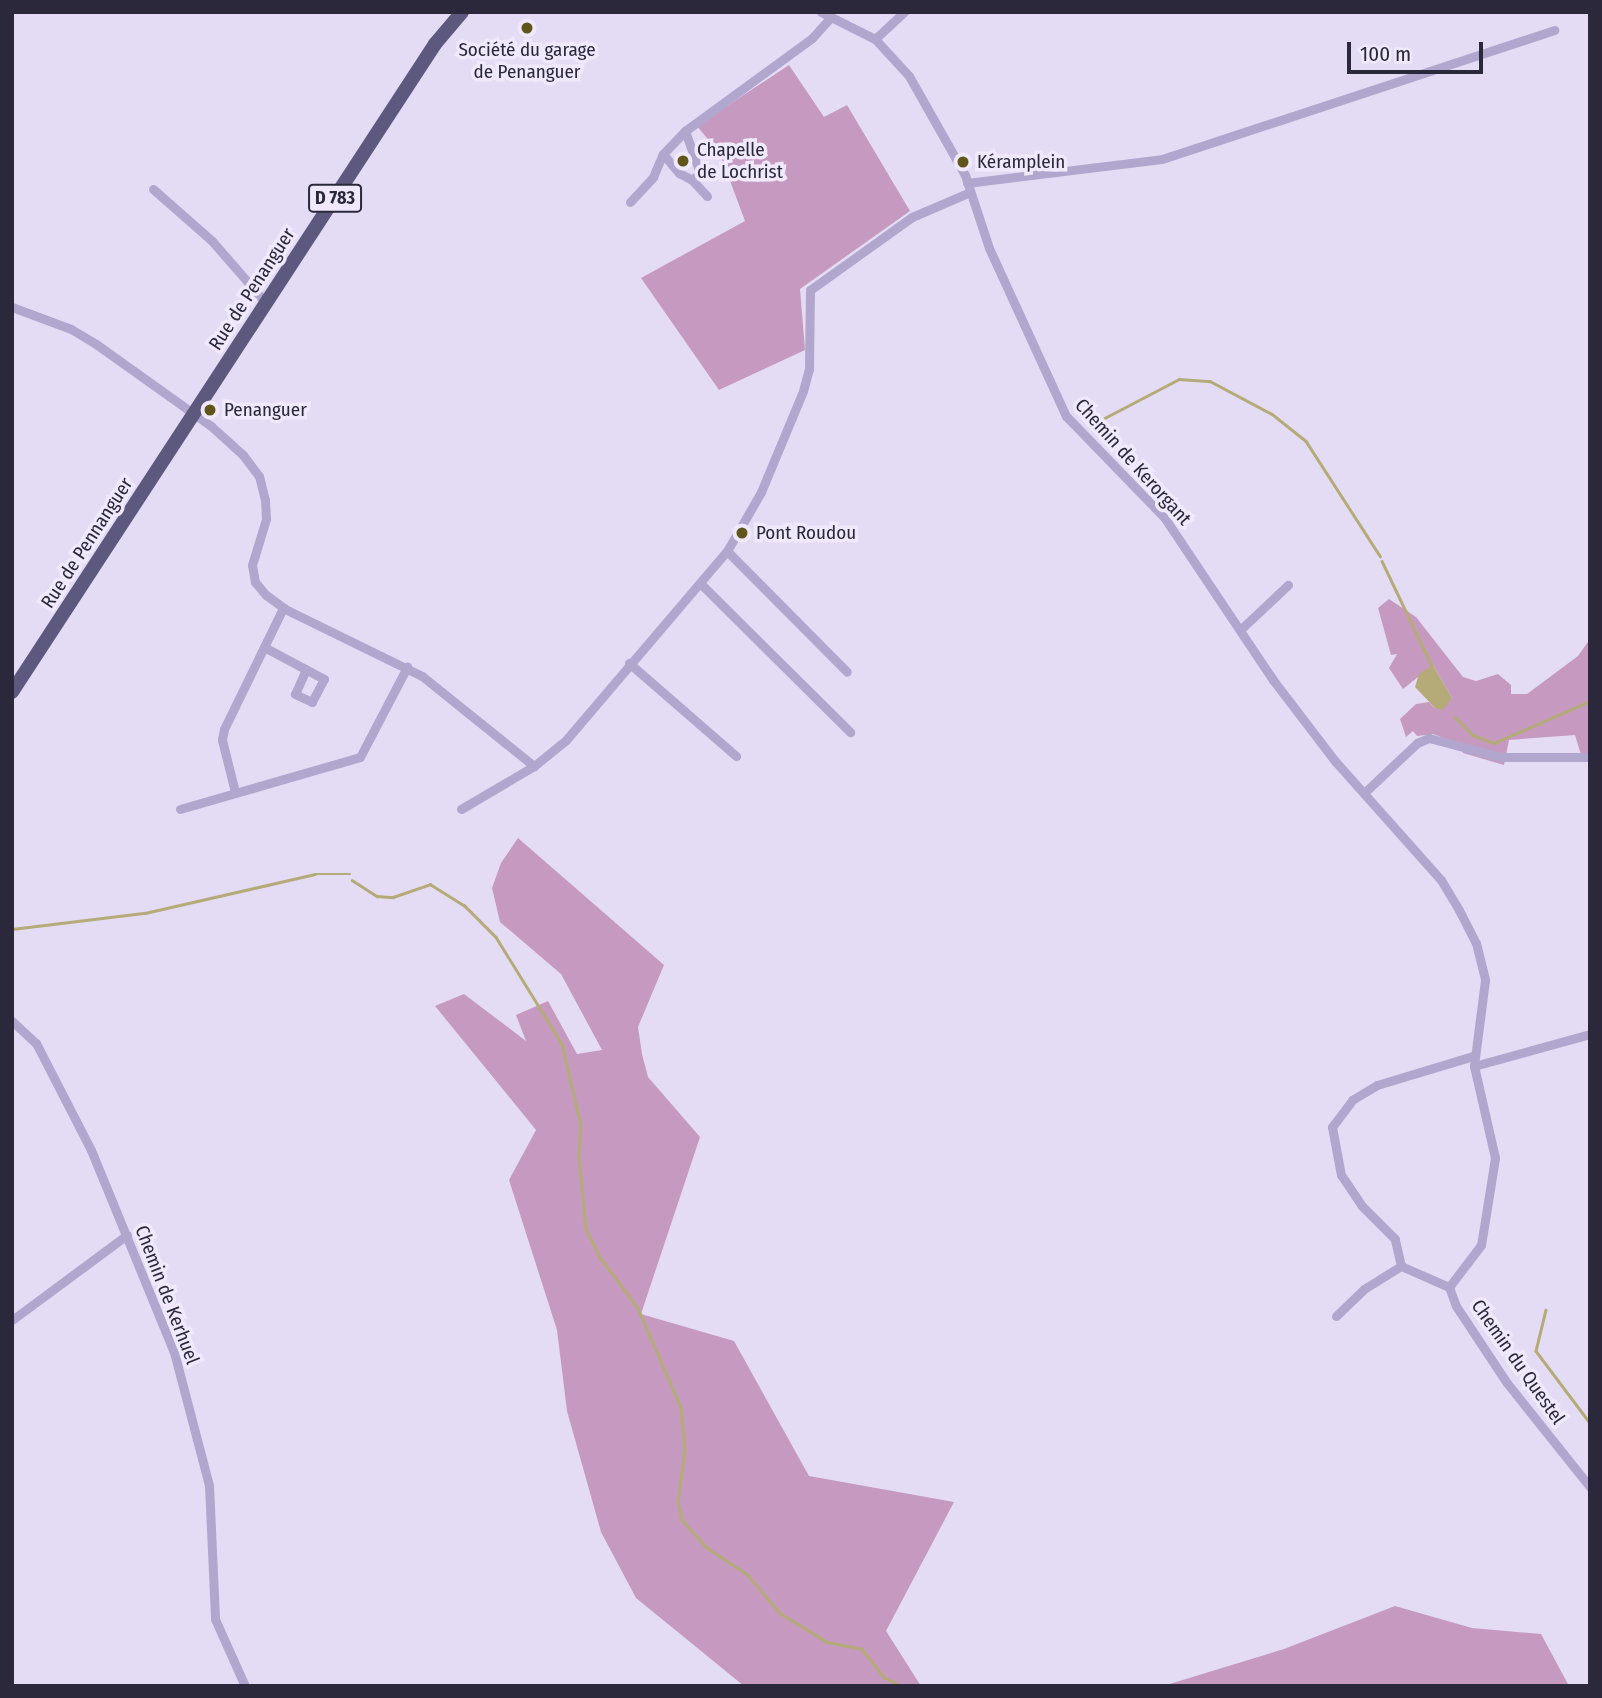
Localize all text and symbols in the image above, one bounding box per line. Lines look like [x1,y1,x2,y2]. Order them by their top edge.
marker: Société du garage de Penanguer [519,20,535,36]
scale bar [1350,28,1486,72]
place label: Société du garage de Penanguer [458,39,596,83]
text: 100 m [1360,41,1411,67]
place label: Chapelle de Lochrist [697,139,783,183]
place label: Kéramplein [977,151,1065,173]
marker: Chapelle de Lochrist [675,153,691,169]
marker: Kéramplein [955,154,971,170]
road number: D 783 [307,183,363,212]
street label: Rue de Penanguer [204,224,300,354]
street label: Chemin de Kerorgant [1070,394,1196,530]
place label: Penanguer [224,399,307,421]
marker: Penanguer [202,402,218,418]
street label: Rue de Pennanguer [36,473,138,613]
place label: Pont Roudou [756,522,856,544]
marker: Pont Roudou [734,525,750,541]
street label: Chemin de Kerhuel [130,1222,204,1368]
street label: Chemin du Questel [1466,1295,1570,1429]

